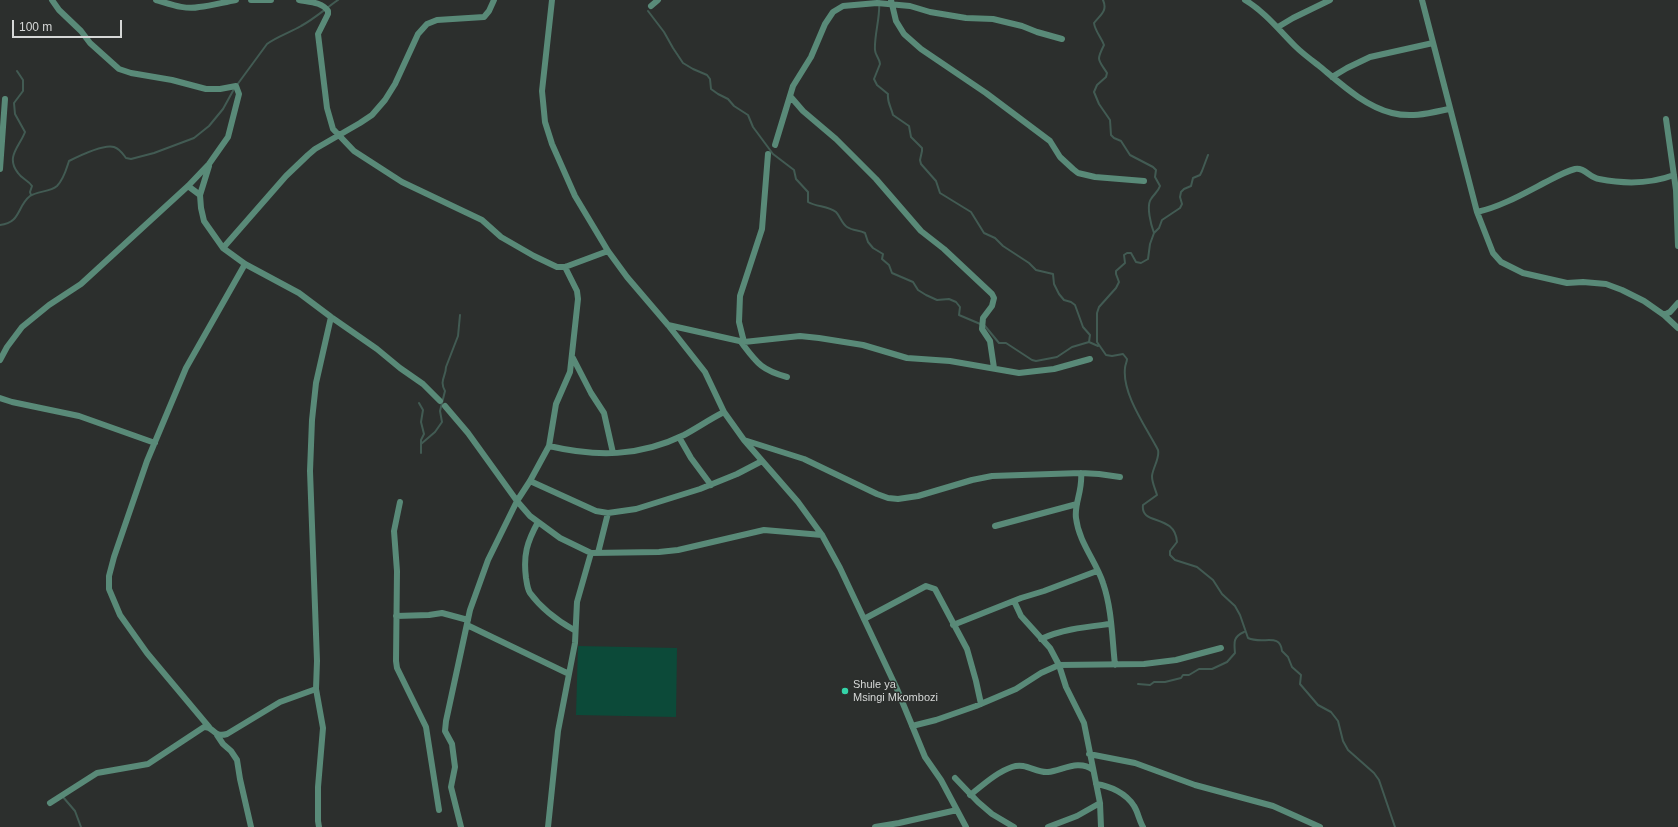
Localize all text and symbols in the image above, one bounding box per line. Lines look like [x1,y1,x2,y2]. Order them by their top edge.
scale bar [14,12,124,38]
text: 100 m [19,20,52,34]
place label: Shule ya Msingi Mkombozi [853,678,938,704]
marker: Shule ya Msingi Mkombozi [840,686,850,696]

